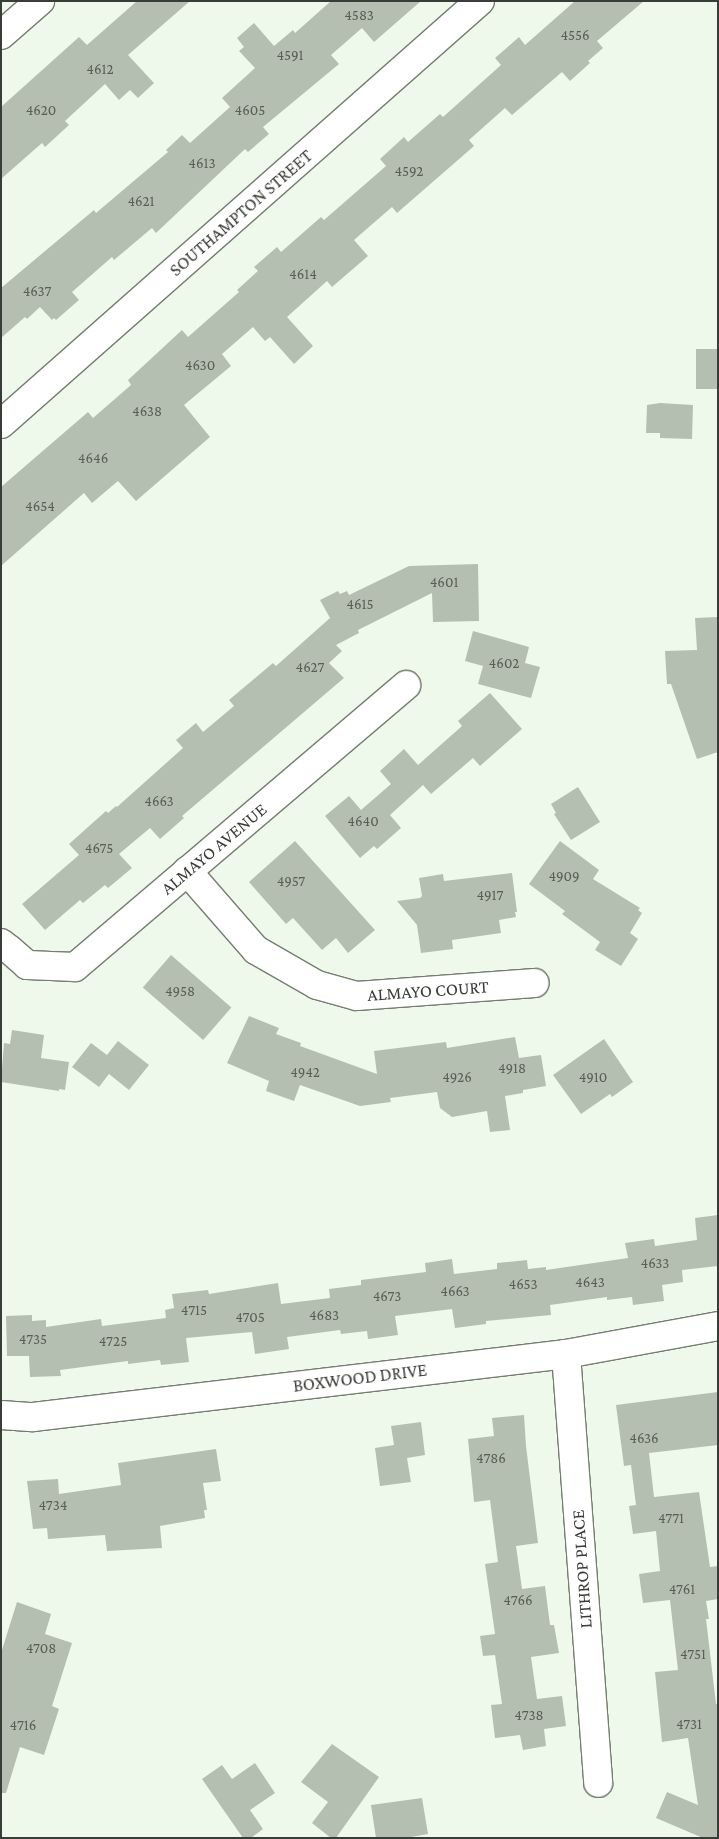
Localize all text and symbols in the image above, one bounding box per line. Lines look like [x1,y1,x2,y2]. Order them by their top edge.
house number: 4583 [344,7,374,25]
house number: 4556 [560,27,590,45]
house number: 4591 [276,47,304,65]
house number: 4612 [86,61,114,79]
house number: 4620 [26,102,56,120]
house number: 4605 [235,102,265,120]
street label: SOUTHAMPTON STREET [165,145,317,281]
house number: 4613 [188,155,216,173]
house number: 4592 [395,163,423,181]
house number: 4621 [127,193,155,211]
house number: 4614 [289,266,317,284]
house number: 4637 [23,283,51,301]
house number: 4630 [185,357,215,375]
house number: 4638 [132,403,162,421]
house number: 4646 [78,450,108,468]
house number: 4654 [25,498,55,516]
house number: 4601 [430,574,458,592]
house number: 4615 [346,596,374,614]
house number: 4602 [489,655,519,673]
house number: 4627 [296,659,324,677]
house number: 4663 [144,793,174,811]
street label: ALMAYO AVENUE [157,799,271,899]
house number: 4640 [347,813,379,831]
house number: 4675 [85,840,113,858]
house number: 4909 [548,868,580,886]
house number: 4957 [277,873,305,891]
house number: 4917 [476,887,504,905]
street label: ALMAYO COURT [367,976,489,1006]
house number: 4958 [165,983,195,1001]
house number: 4918 [498,1060,526,1078]
house number: 4942 [290,1064,320,1082]
house number: 4926 [442,1069,472,1087]
house number: 4910 [579,1069,607,1087]
house number: 4633 [641,1255,669,1273]
house number: 4643 [575,1274,605,1292]
house number: 4653 [508,1276,538,1294]
house number: 4663 [440,1283,470,1301]
house number: 4673 [373,1288,401,1306]
house number: 4715 [181,1302,207,1320]
house number: 4683 [309,1307,339,1325]
house number: 4705 [235,1309,265,1327]
house number: 4735 [19,1331,47,1349]
house number: 4725 [99,1333,127,1351]
street label: BOXWOOD DRIVE [292,1359,428,1397]
house number: 4636 [629,1430,659,1448]
house number: 4786 [476,1450,506,1468]
house number: 4734 [39,1497,67,1515]
street label: LITHROP PLACE [567,1509,597,1629]
house number: 4771 [658,1510,684,1528]
house number: 4761 [669,1581,695,1599]
house number: 4766 [503,1592,533,1610]
house number: 4708 [26,1640,56,1658]
house number: 4751 [680,1646,706,1664]
house number: 4738 [514,1707,544,1725]
house number: 4731 [676,1716,702,1734]
house number: 4716 [10,1717,36,1735]

